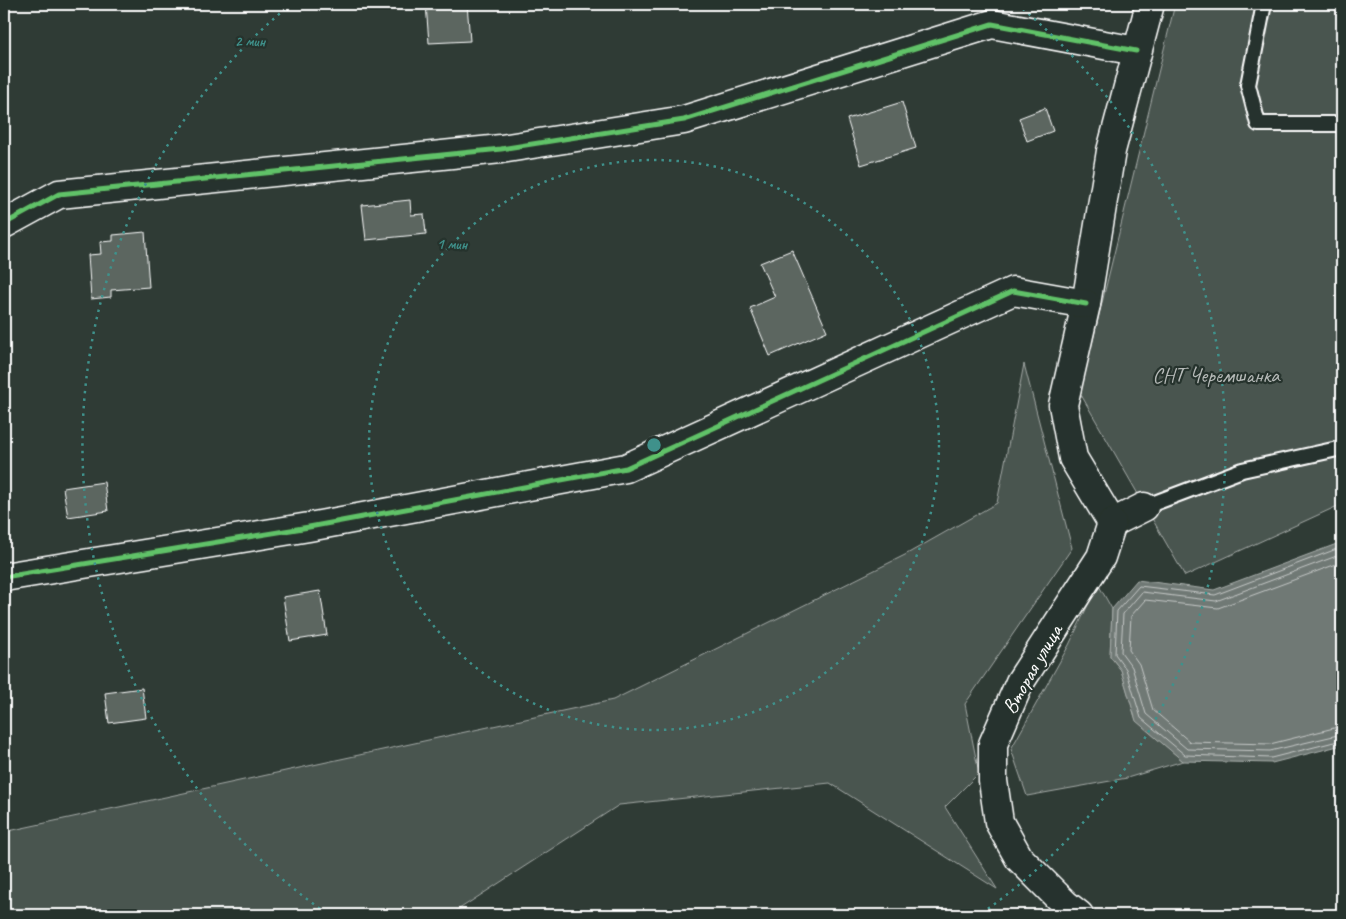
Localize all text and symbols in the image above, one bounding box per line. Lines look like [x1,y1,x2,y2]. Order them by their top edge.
text: 2 мин [235,32,267,51]
text: 1 мин [437,235,469,254]
park label: СНТ Черемшанка [1152,362,1281,388]
centre of rings [645,436,663,454]
street label: Вторая улица [996,618,1069,718]

